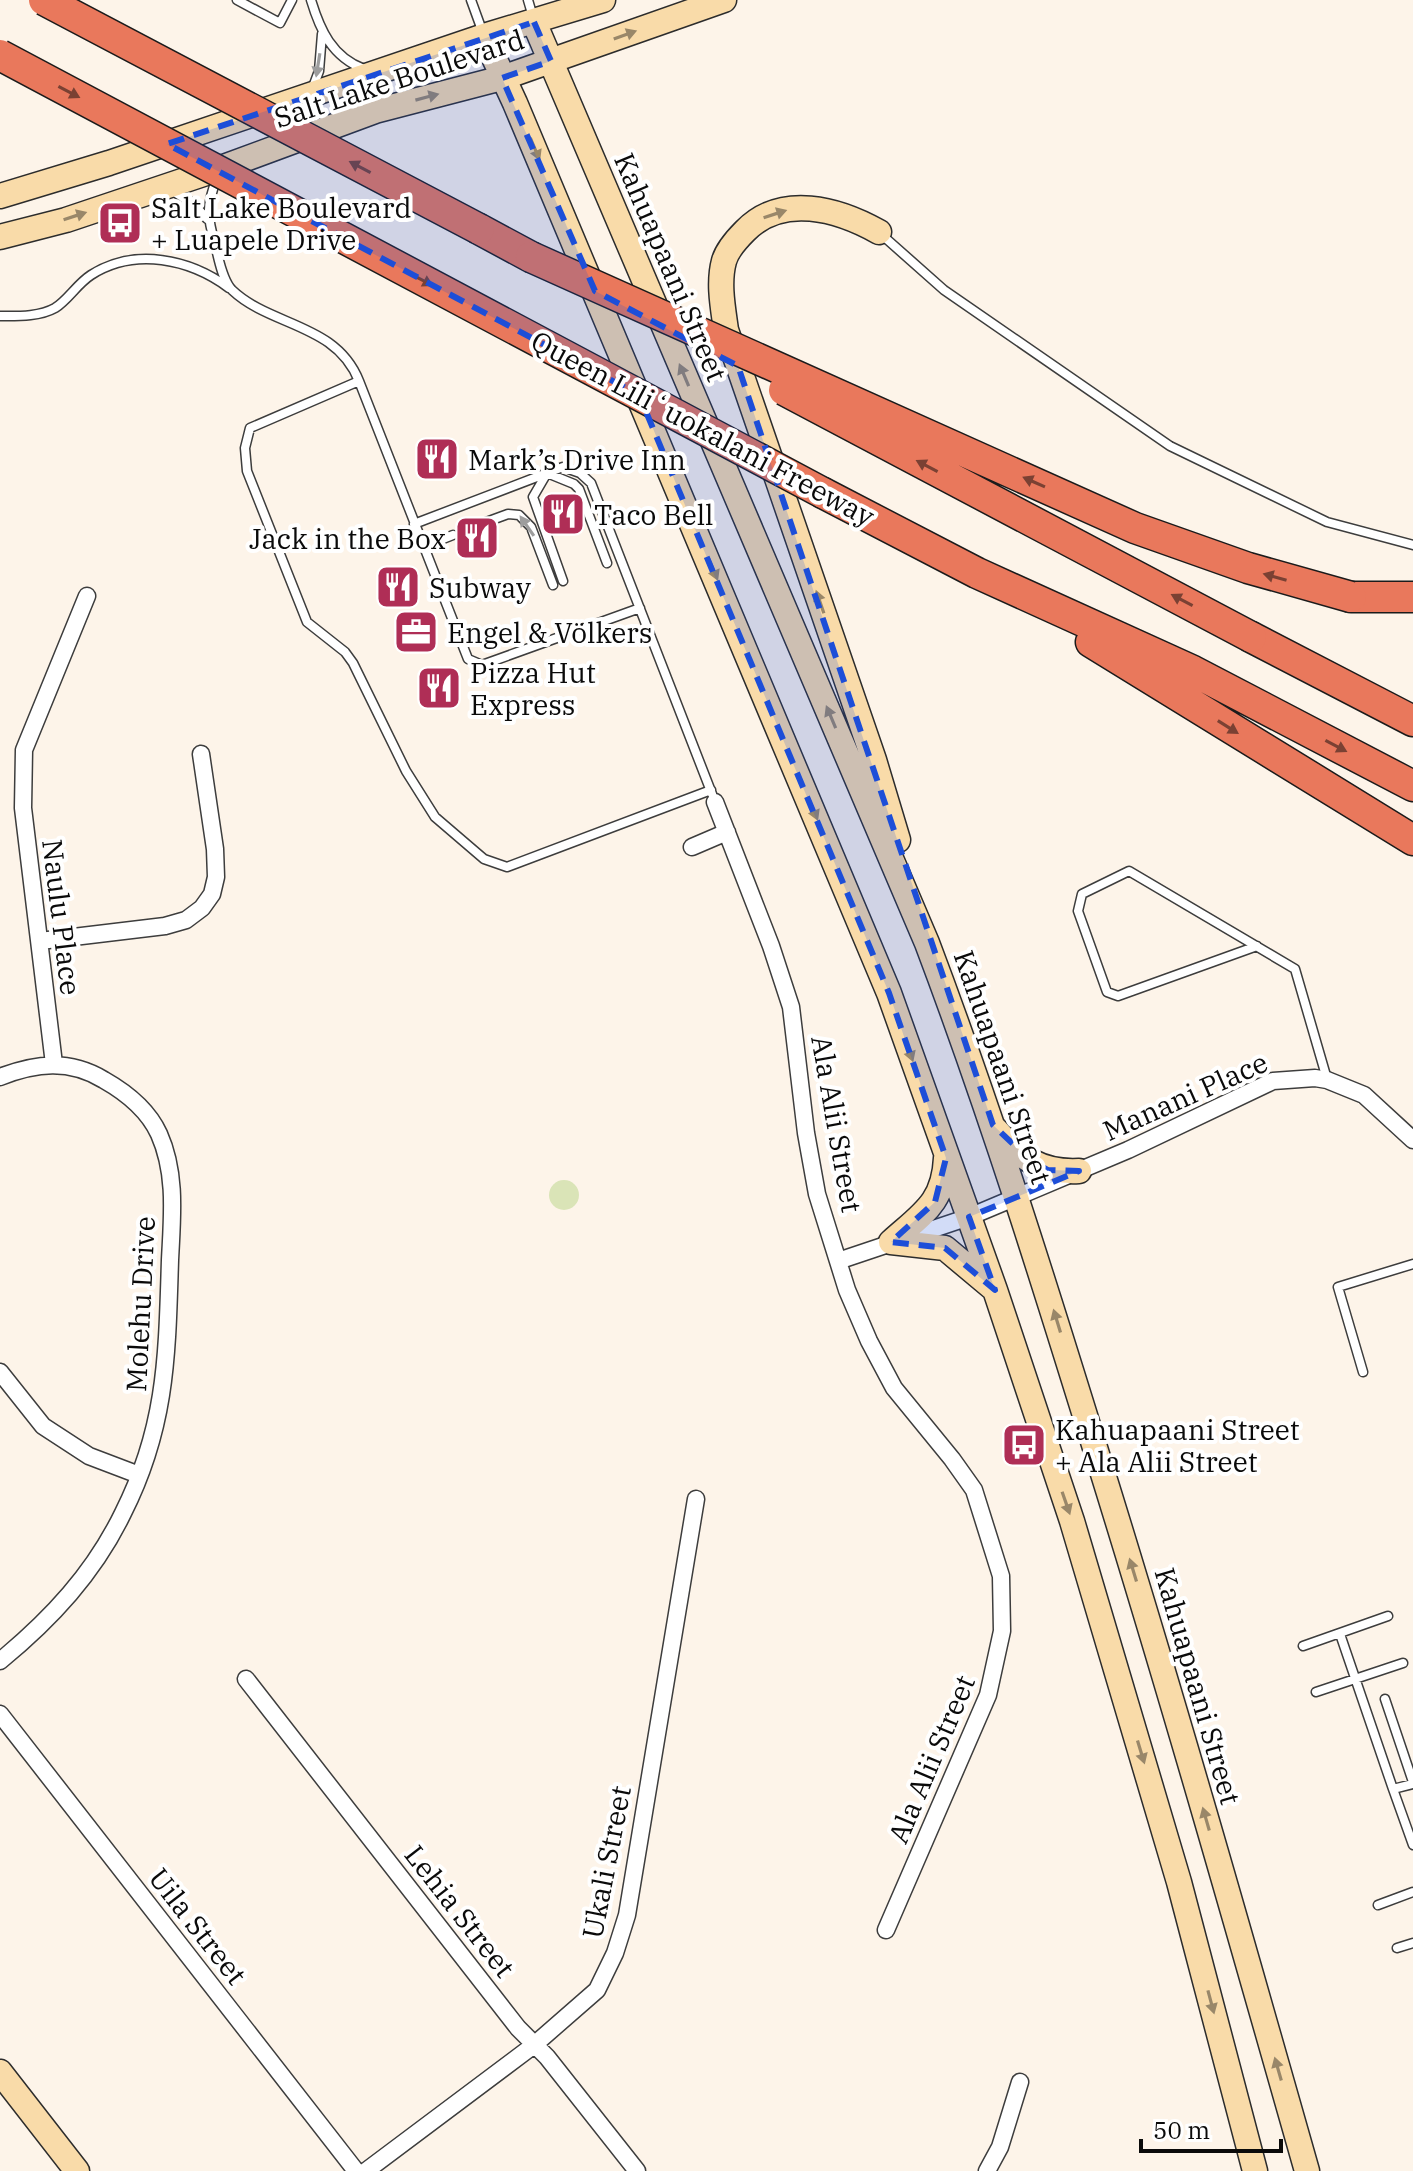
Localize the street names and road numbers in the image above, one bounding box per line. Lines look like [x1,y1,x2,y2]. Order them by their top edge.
street label: Salt Lake Boulevard [269,20,529,136]
street label: Kahuapaani Street [606,147,736,387]
street label: Queen Liliʻuokalani Freeway [525,322,881,534]
street label: Naulu Place [34,837,90,997]
street label: Kahuapaani Street [946,945,1060,1189]
street label: Ala Alii Street [803,1033,871,1216]
street label: Manani Place [1097,1043,1273,1149]
street label: Molehu Drive [117,1215,163,1393]
street label: Kahuapaani Street [1147,1563,1250,1809]
street label: Ala Alii Street [879,1669,983,1849]
street label: Ukali Street [573,1782,639,1941]
street label: Lehia Street [397,1837,523,1985]
street label: Uila Street [141,1860,255,1992]

